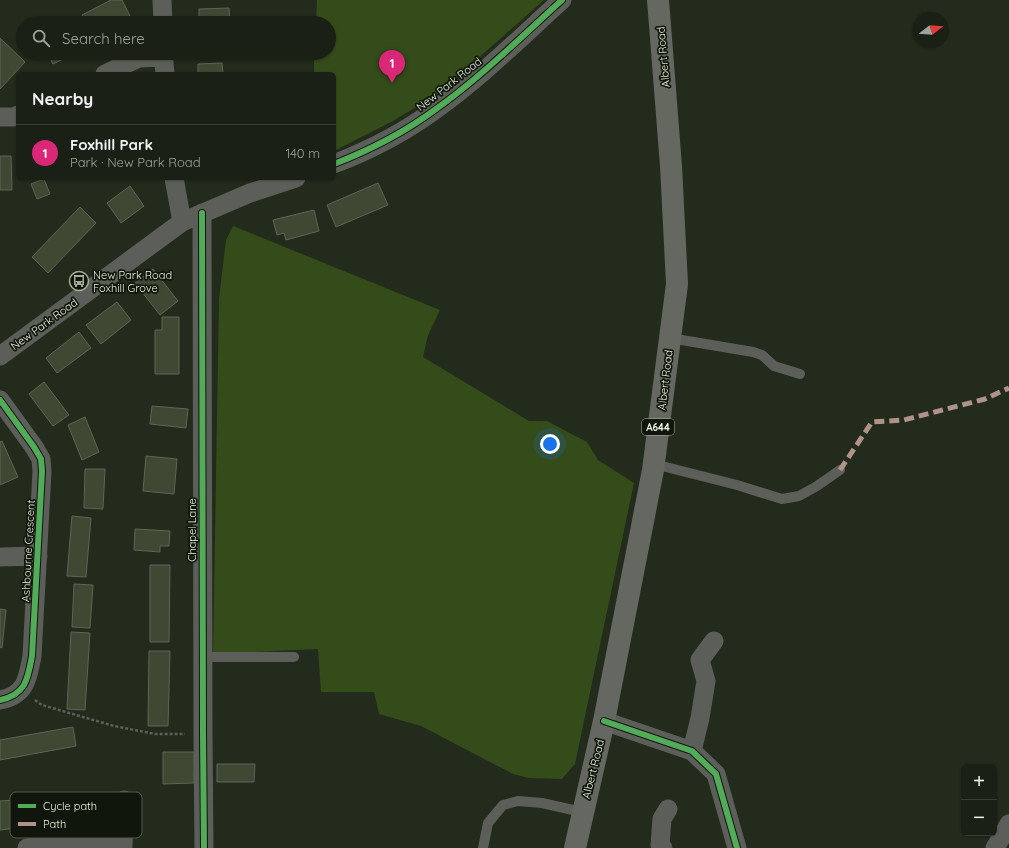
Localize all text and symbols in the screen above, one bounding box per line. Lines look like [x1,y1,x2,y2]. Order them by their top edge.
north arrow [913,12,949,48]
search box [16,16,336,60]
street label: Albert Road [653,26,673,88]
icon: search [30,27,52,49]
text: Search here [62,29,145,48]
pin: 1 [379,50,405,83]
street label: New Park Road [414,54,484,114]
text: Nearby [32,88,93,109]
text: Foxhill Park [70,135,153,154]
text: 1 [42,145,48,161]
text: 140 m [285,145,320,161]
text: Park · New Park Road [70,154,201,170]
place label: New Park Road Foxhill Grove [93,268,172,295]
bus stop icon: New Park Road Foxhill Grove [68,270,90,292]
street label: New Park Road [8,295,80,353]
street label: Albert Road [654,349,676,411]
road number: A644 [642,419,674,435]
your location [540,434,560,454]
street label: Chapel Lane [185,498,199,562]
street label: Ashbourne Crescent [18,499,38,603]
street label: Albert Road [579,738,607,800]
map controls [961,764,997,836]
button: + [961,764,997,800]
legend [10,792,142,838]
text: Cycle path [43,799,97,813]
button: − [961,800,997,836]
text: Path [43,817,66,831]

